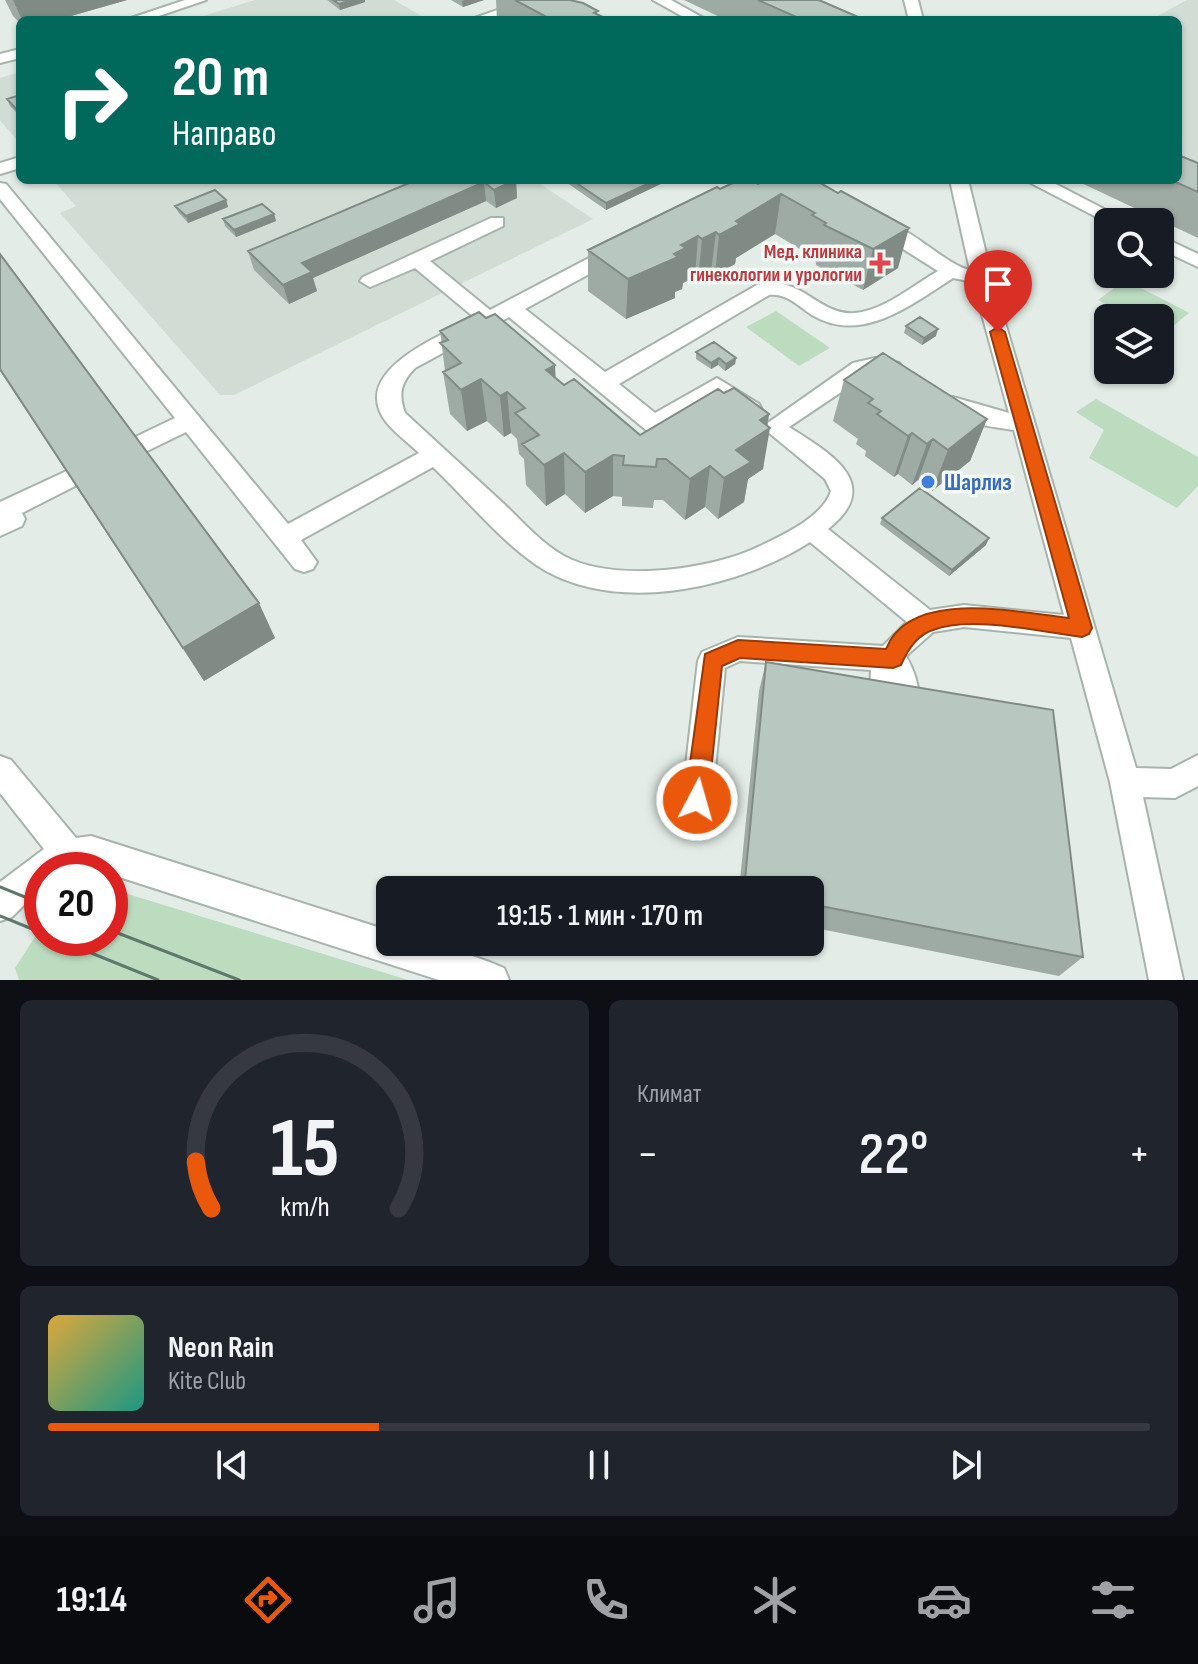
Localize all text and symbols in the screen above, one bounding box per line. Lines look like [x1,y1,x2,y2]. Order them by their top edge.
text: 20 m [172,45,269,112]
icon: right [40,48,144,152]
text: Направо [172,113,276,156]
map controls [1094,208,1174,384]
button: search [1094,208,1174,288]
place label: Мед. клиника гинекологии и урологии [690,240,862,287]
pin [964,250,1032,332]
marker: Мед. клиника гинекологии и урологии [869,252,891,274]
icon: arrive [976,262,1020,306]
button: layers [1094,304,1174,384]
place label: Шарлиз [944,468,1012,497]
marker: Шарлиз [919,473,937,491]
position arrow [655,758,739,842]
speed limit sign: 20 [24,852,128,956]
text: 19:15 · 1 мин · 170 m [497,898,703,934]
text: Климат [637,1079,701,1110]
text: 15 [270,1100,339,1200]
text: 22° [859,1119,928,1191]
text: − [637,1128,659,1181]
text: + [1128,1128,1150,1181]
text: km/h [280,1190,329,1225]
text: Neon Rain [168,1330,274,1366]
text: Kite Club [168,1366,246,1397]
icon: previous [210,1443,254,1487]
icon: pause [577,1443,621,1487]
icon: next [944,1443,988,1487]
icon: directions [240,1572,296,1628]
icon: music [409,1572,465,1628]
icon: phone [578,1572,634,1628]
icon: climate [747,1572,803,1628]
icon: car [916,1572,972,1628]
icon: filters [1085,1572,1141,1628]
text: 19:14 [57,1579,127,1622]

